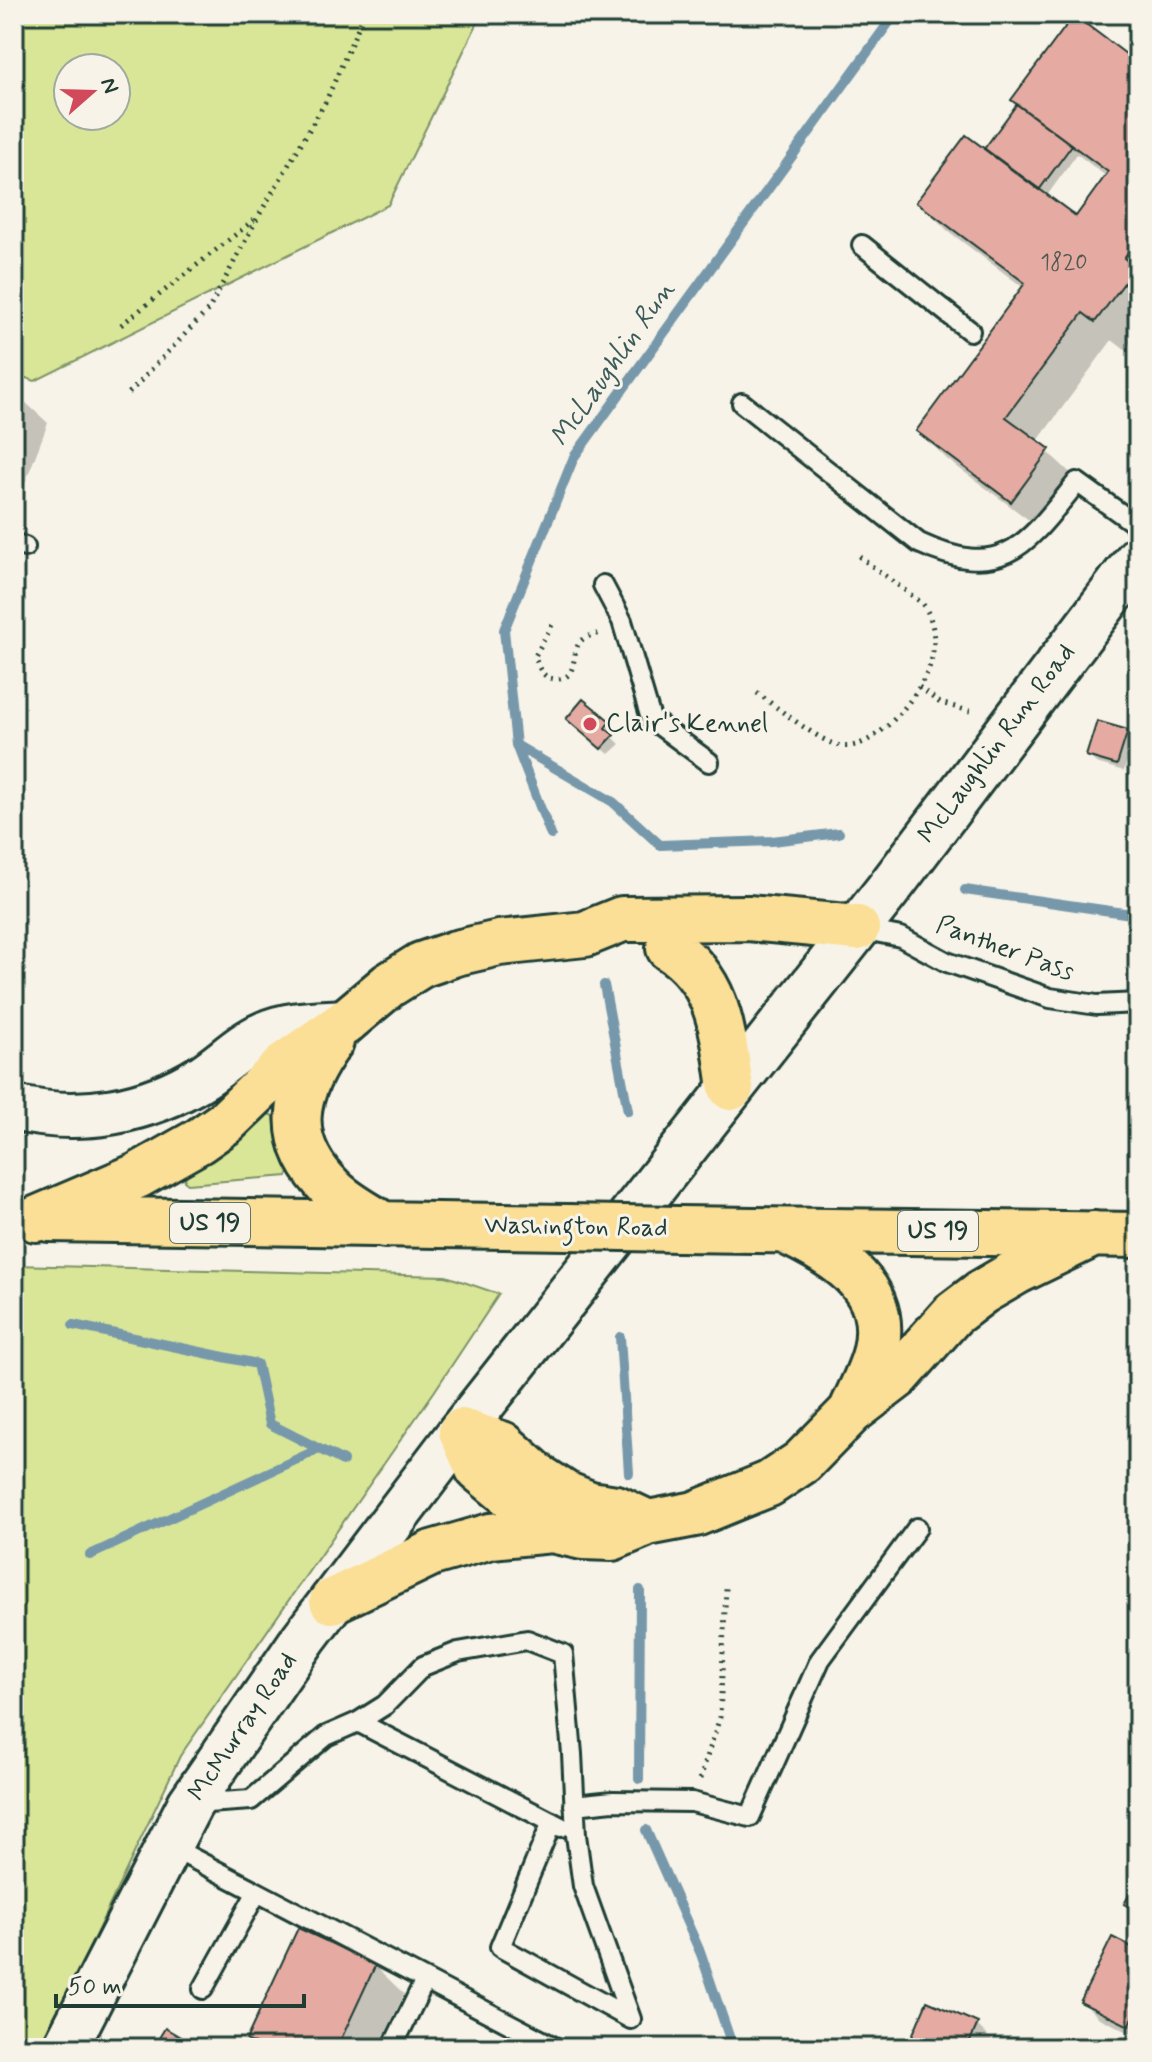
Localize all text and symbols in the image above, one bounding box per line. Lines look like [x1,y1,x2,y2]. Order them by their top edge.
north arrow [52,52,132,132]
text: N [93,74,125,98]
house number: 1820 [1040,249,1088,277]
water label: McLaughlin Run [542,274,684,454]
street label: McLaughlin Run Road [911,637,1083,851]
place label: Clair's Kennel [606,707,768,741]
marker: Clair's Kennel [581,715,599,733]
street label: Panther Pass [931,908,1079,990]
road number: US 19 [170,1203,250,1243]
street label: Washington Road [484,1208,668,1249]
road number: US 19 [898,1211,978,1251]
street label: McMurray Road [181,1646,305,1808]
scale bar [56,1958,304,2008]
text: 50 m [68,1972,122,2003]

